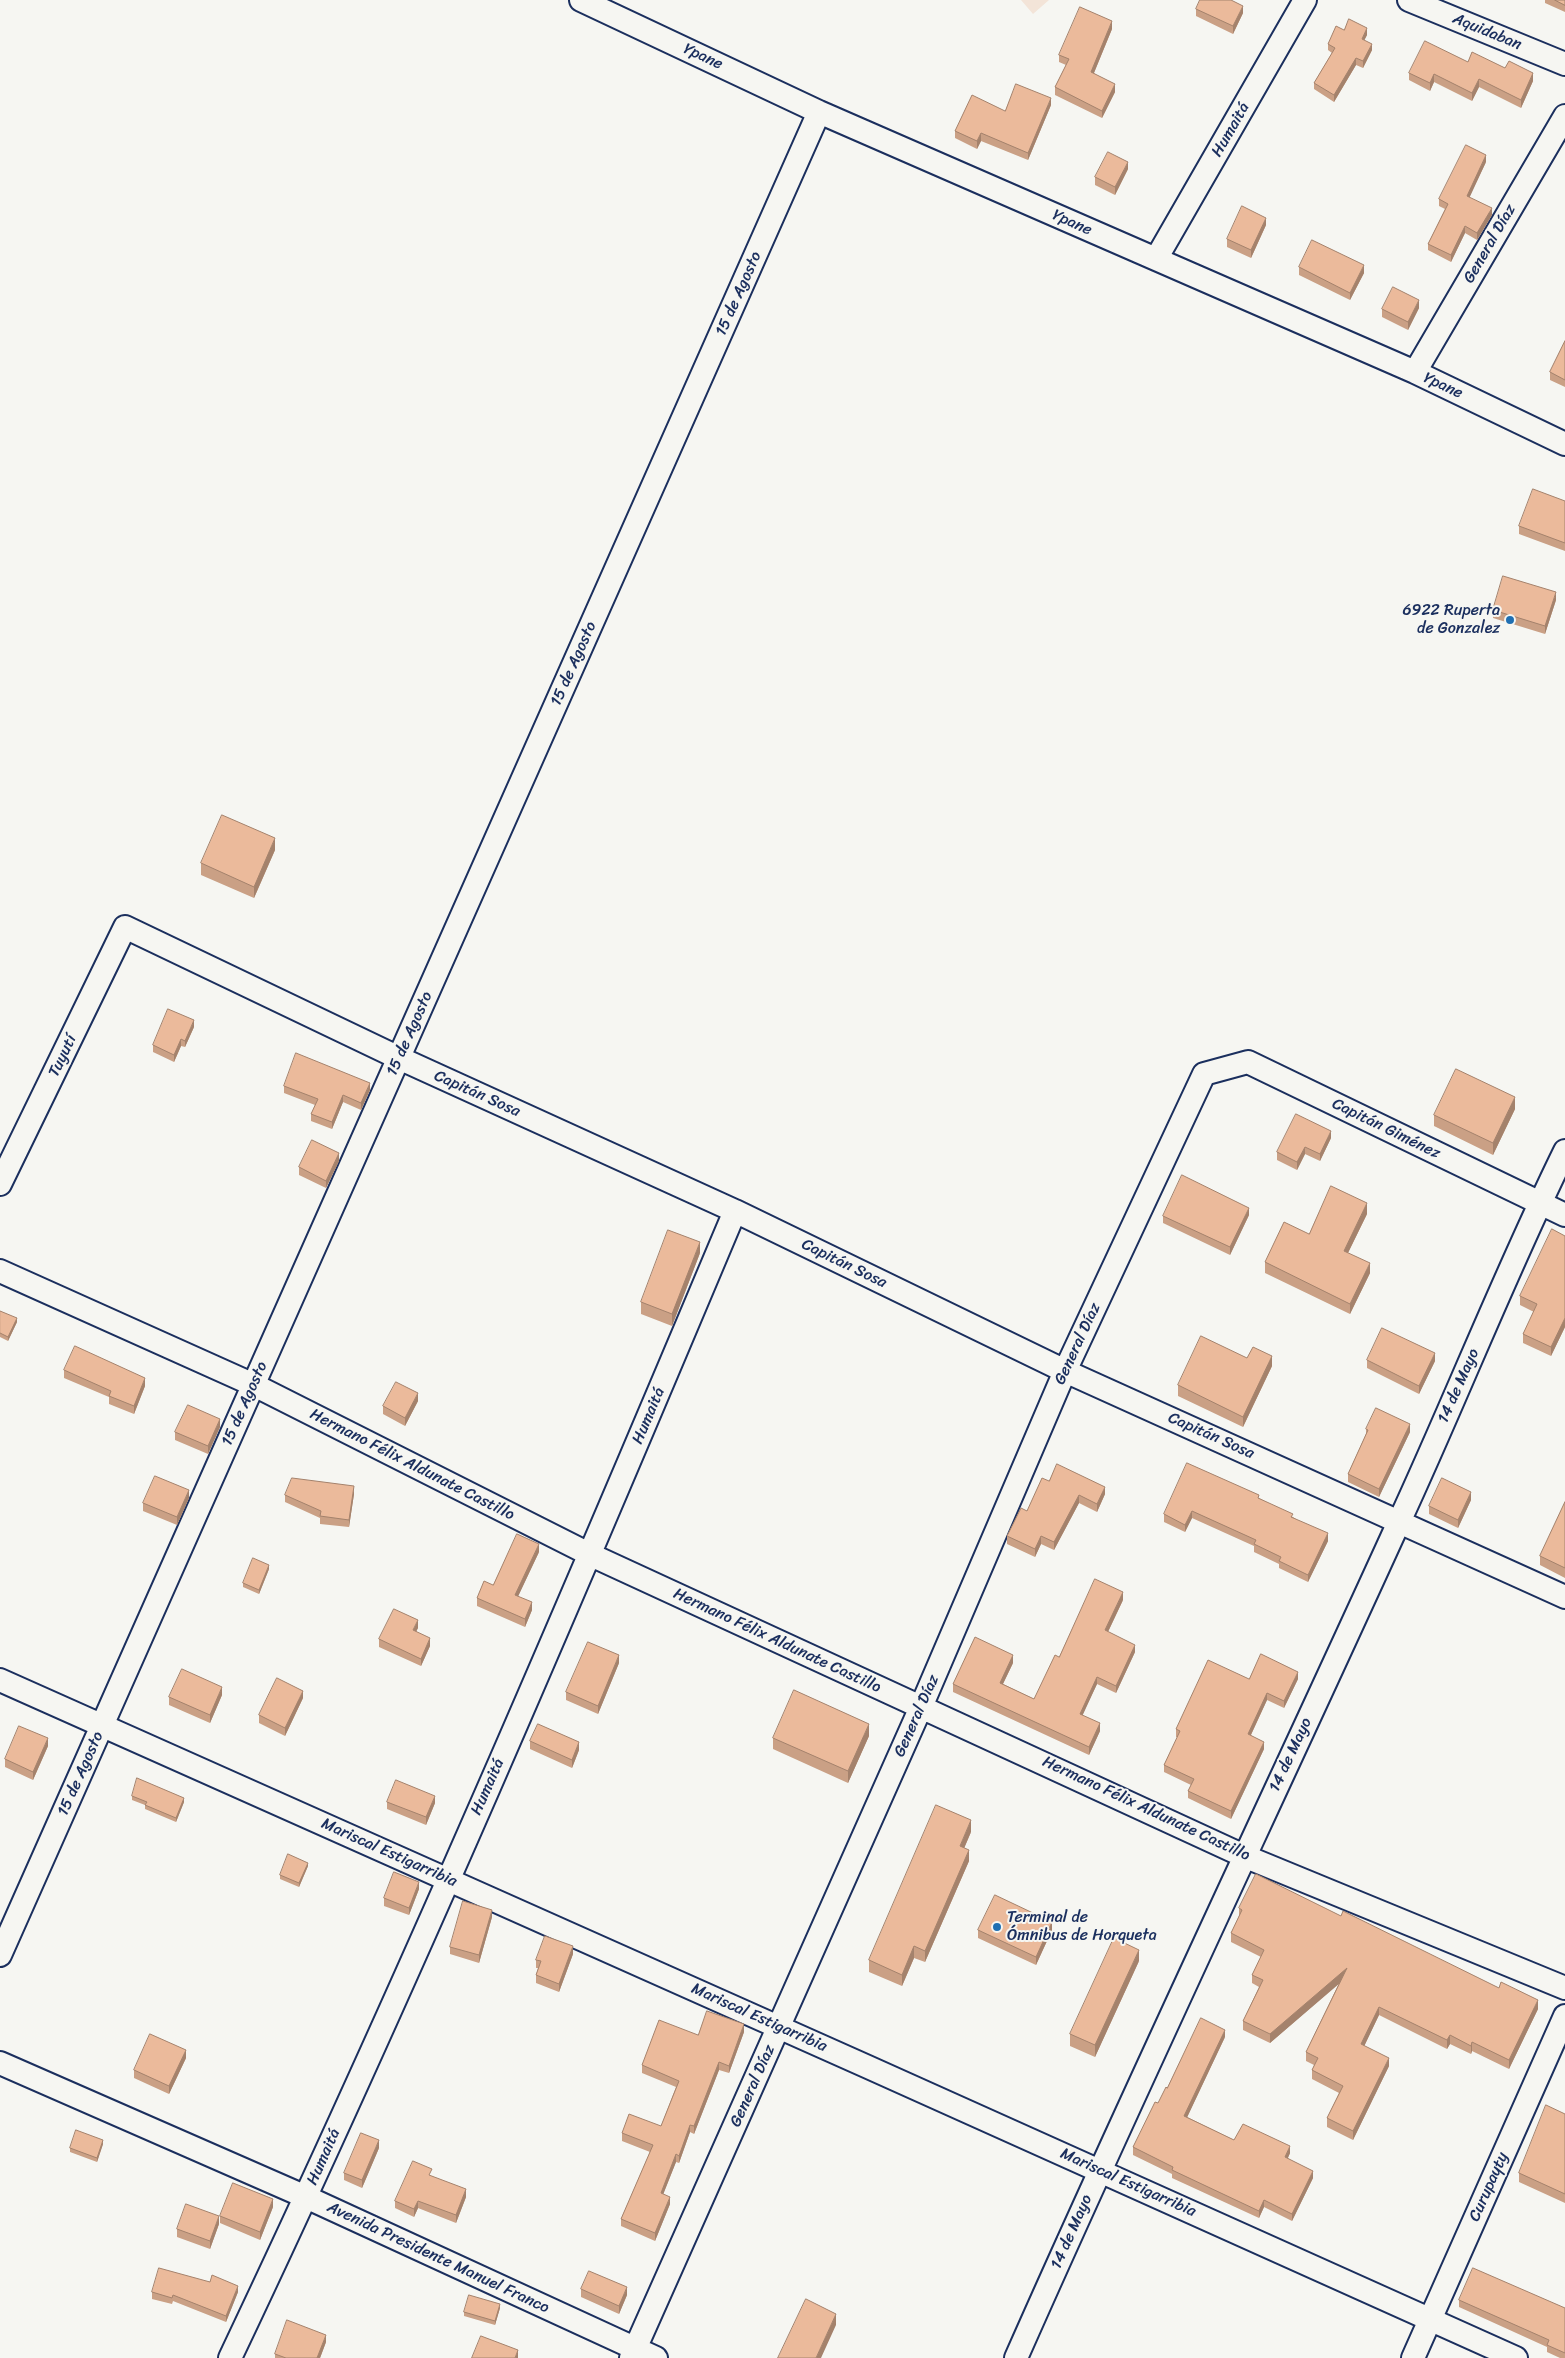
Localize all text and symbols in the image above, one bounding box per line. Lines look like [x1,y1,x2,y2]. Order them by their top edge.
street label: Aquidaban [1450,9,1524,55]
street label: Ypane [680,40,726,74]
street label: Humaitá [1208,99,1254,161]
street label: General Díaz [1460,201,1520,287]
street label: Ypane [1049,206,1095,240]
street label: 15 de Agosto [712,249,766,339]
street label: Ypane [1420,369,1466,403]
place label: 6922 Ruperta de Gonzalez [1402,601,1500,639]
marker: 6922 Ruperta de Gonzalez [1504,614,1516,626]
street label: 15 de Agosto [547,619,601,709]
street label: 15 de Agosto [383,989,437,1079]
street label: Tuyutí [45,1032,81,1080]
street label: Capitán Sosa [431,1066,523,1122]
street label: Capitán Giménez [1329,1094,1443,1164]
street label: Capitán Sosa [798,1235,890,1293]
street label: General Díaz [1051,1300,1105,1388]
street label: 14 de Mayo [1434,1346,1484,1426]
street label: 15 de Agosto [218,1359,272,1449]
street label: Humaitá [629,1385,669,1447]
street label: Hermano Félix Aldunate Castillo [307,1405,517,1525]
street label: Capitán Sosa [1165,1408,1257,1464]
street label: Hermano Félix Aldunate Castillo [670,1584,884,1698]
street label: General Díaz [890,1672,944,1760]
street label: 14 de Mayo [1266,1715,1316,1795]
street label: 15 de Agosto [54,1729,108,1819]
street label: Hermano Félix Aldunate Castillo [1039,1752,1253,1866]
street label: Humaitá [467,1756,509,1818]
street label: Mariscal Estigarribia [318,1814,460,1892]
place label: Terminal de Ómnibus de Horqueta [1007,1908,1157,1946]
marker: Terminal de Ómnibus de Horqueta [991,1921,1003,1933]
street label: Mariscal Estigarribia [688,1979,830,2057]
street label: General Díaz [726,2042,780,2130]
street label: Humaitá [303,2126,345,2188]
street label: Mariscal Estigarribia [1057,2144,1199,2222]
street label: Curupayty [1465,2149,1513,2225]
street label: 14 de Mayo [1047,2192,1097,2272]
street label: Avenida Presidente Manuel Franco [324,2198,552,2318]

